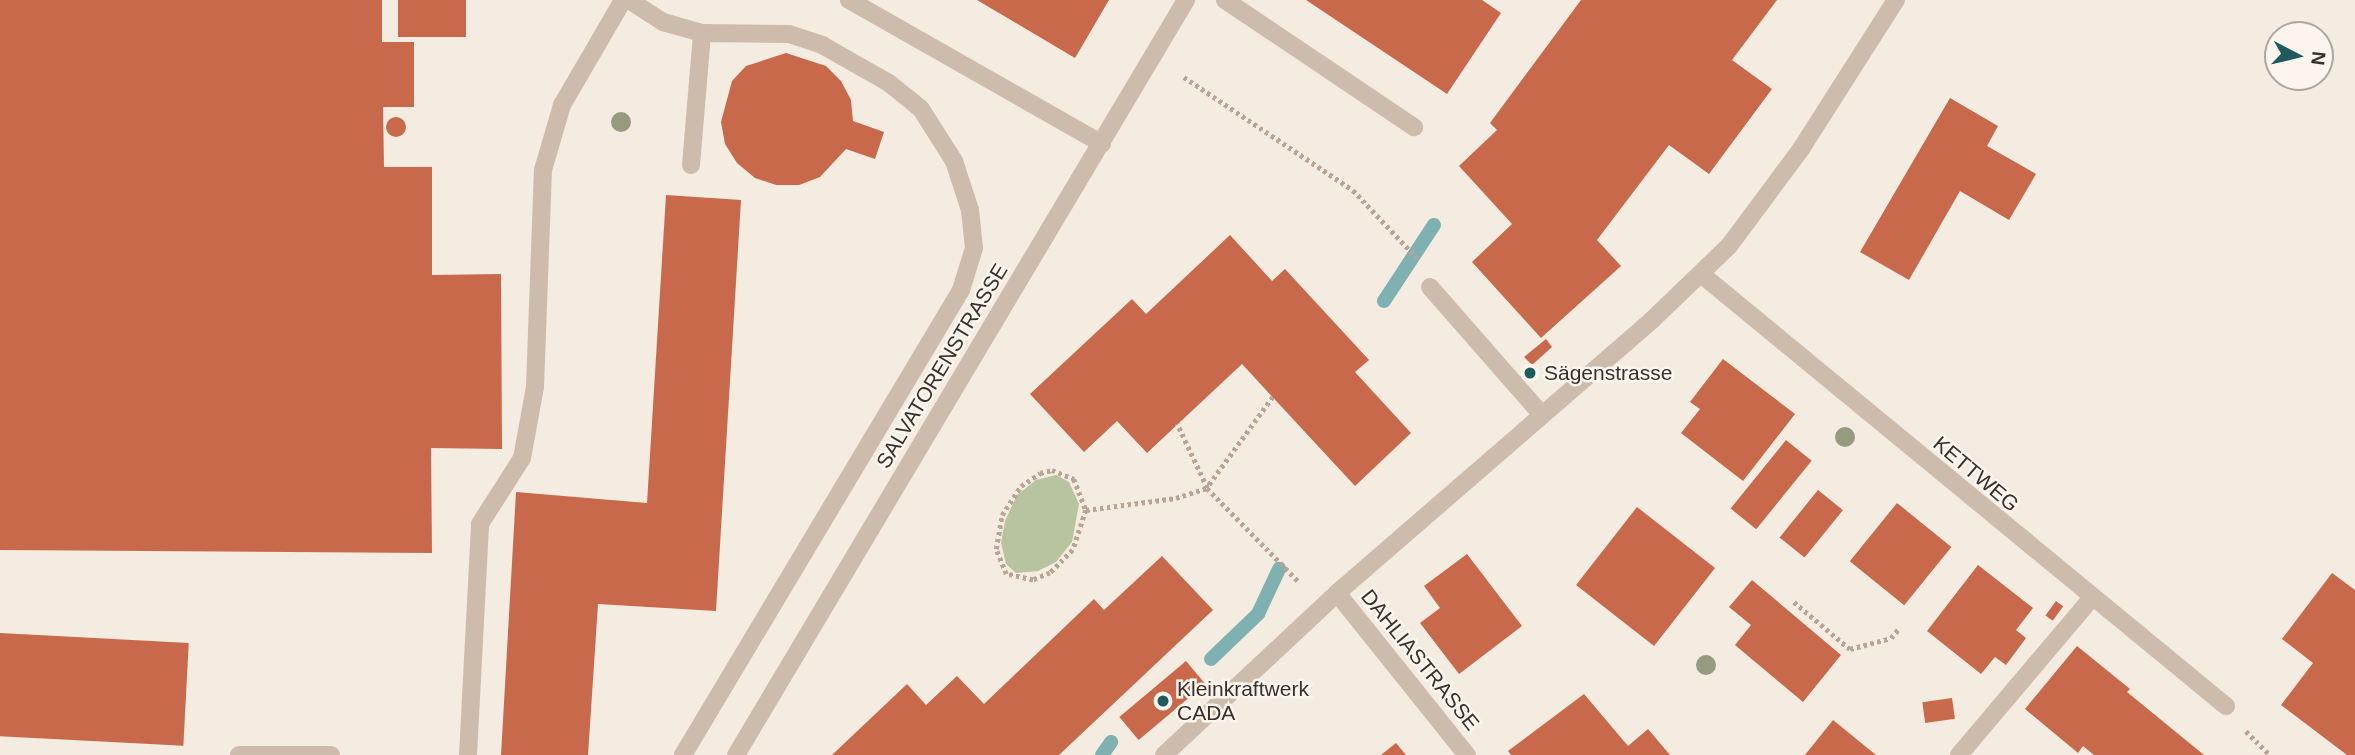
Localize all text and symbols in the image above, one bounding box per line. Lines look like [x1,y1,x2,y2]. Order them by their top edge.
north arrow [2264,21,2334,91]
text: N [2307,50,2330,66]
street label: SALVATORENSTRASSE [871,259,1013,473]
place label: Sägenstrasse [1544,360,1672,386]
marker: Sägenstrasse [1522,365,1538,381]
street label: KETTWEG [1928,431,2024,517]
street label: DAHLIASTRASSE [1355,585,1485,735]
place label: Kleinkraftwerk CADA [1177,676,1309,726]
marker: Kleinkraftwerk CADA [1155,693,1171,709]

